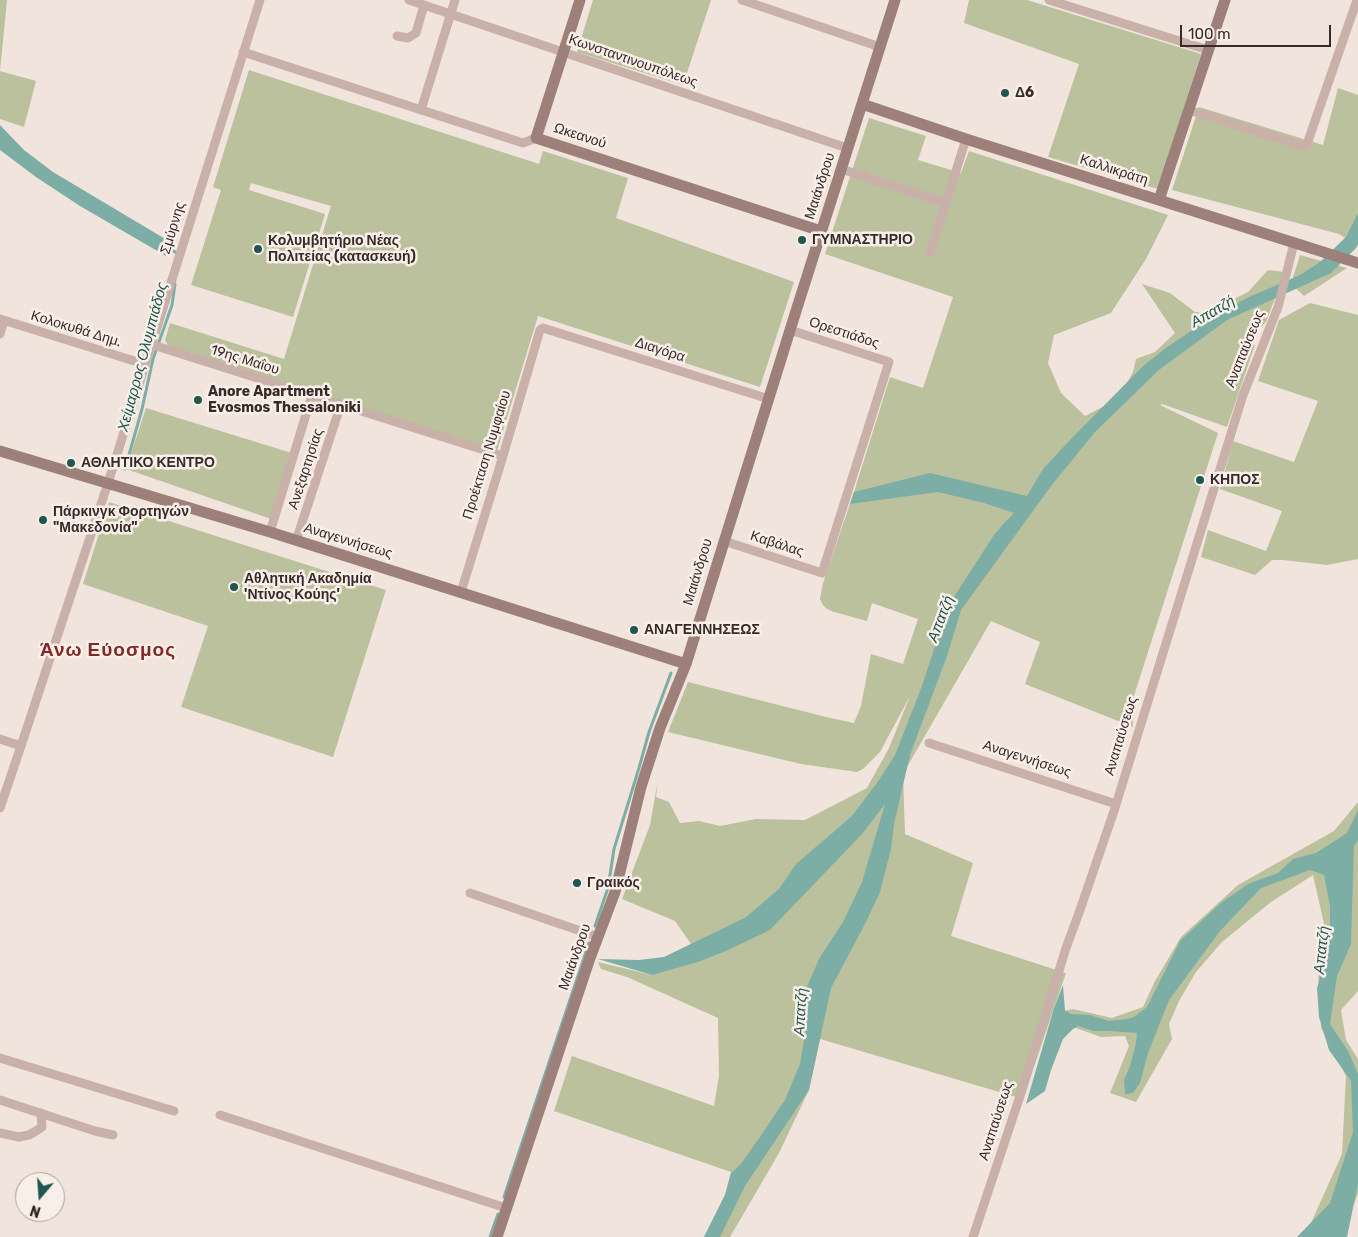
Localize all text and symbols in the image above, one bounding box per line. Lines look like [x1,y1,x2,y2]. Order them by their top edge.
scale bar [1183,15,1334,47]
text: 100 m [1188,25,1230,43]
street label: Κωνσταντινουπόλεως [566,31,700,91]
place label: Δ6 [1015,85,1034,101]
marker: Δ6 [999,87,1011,99]
street label: Ωκεανού [552,120,608,152]
street label: Μαιάνδρου [801,151,839,221]
street label: Καλλικράτη [1078,151,1150,189]
street label: Σμύρνης [157,200,189,256]
place label: ΓΥΜΝΑΣΤΗΡΙΟ [812,232,913,248]
place label: Κολυμβητήριο Νέας Πολιτείας (κατασκευή) [268,233,416,266]
marker: ΓΥΜΝΑΣΤΗΡΙΟ [796,234,808,246]
marker: Κολυμβητήριο Νέας Πολιτείας (κατασκευή) [252,243,264,255]
water label: Χείμαρρος Ολυμπιάδος [114,280,172,434]
water label: Απατζή [1188,292,1238,332]
street label: Κολοκυθά Δημ. [29,307,123,351]
street label: Αναπαύσεως [1222,308,1268,390]
street label: Ορεστιάδος [807,314,881,352]
street label: Διαγόρα [633,334,687,366]
street label: 19ης Μαΐου [209,342,281,378]
place label: Anore Apartment Evosmos Thessaloniki [208,384,361,417]
street label: Προέκταση Νυμφαίου [459,388,515,522]
marker: Anore Apartment Evosmos Thessaloniki [192,394,204,406]
street label: Ανεξαρτησίας [285,426,327,512]
place label: ΑΘΛΗΤΙΚΟ ΚΕΝΤΡΟ [81,455,215,471]
marker: ΑΘΛΗΤΙΚΟ ΚΕΝΤΡΟ [65,457,77,469]
place label: ΚΗΠΟΣ [1210,472,1260,488]
marker: ΚΗΠΟΣ [1194,474,1206,486]
place label: Πάρκινγκ Φορτηγών "Μακεδονία" [53,504,189,536]
marker: Πάρκινγκ Φορτηγών "Μακεδονία" [37,514,49,526]
street label: Αναγεννήσεως [302,520,394,562]
street label: Καβάλας [748,528,806,560]
street label: Μαιάνδρου [680,536,716,608]
place label: Αθλητική Ακαδημία 'Ντίνος Κούης' [244,571,372,604]
marker: Αθλητική Ακαδημία 'Ντίνος Κούης' [228,581,240,593]
water label: Απατζή [924,593,958,645]
place label: ΑΝΑΓΕΝΝΗΣΕΩΣ [644,622,760,638]
marker: ΑΝΑΓΕΝΝΗΣΕΩΣ [628,624,640,636]
district label: Άνω Εύοσμος [39,640,177,662]
street label: Αναπαύσεως [1101,694,1141,778]
street label: Αναγεννήσεως [981,737,1073,781]
place label: Γραικός [587,875,640,891]
marker: Γραικός [571,877,583,889]
street label: Μαιάνδρου [555,922,595,992]
water label: Απατζή [1311,925,1333,975]
water label: Απατζή [791,987,811,1037]
street label: Αναπαύσεως [975,1079,1017,1163]
north arrow [15,1172,65,1222]
text: N [28,1201,43,1220]

